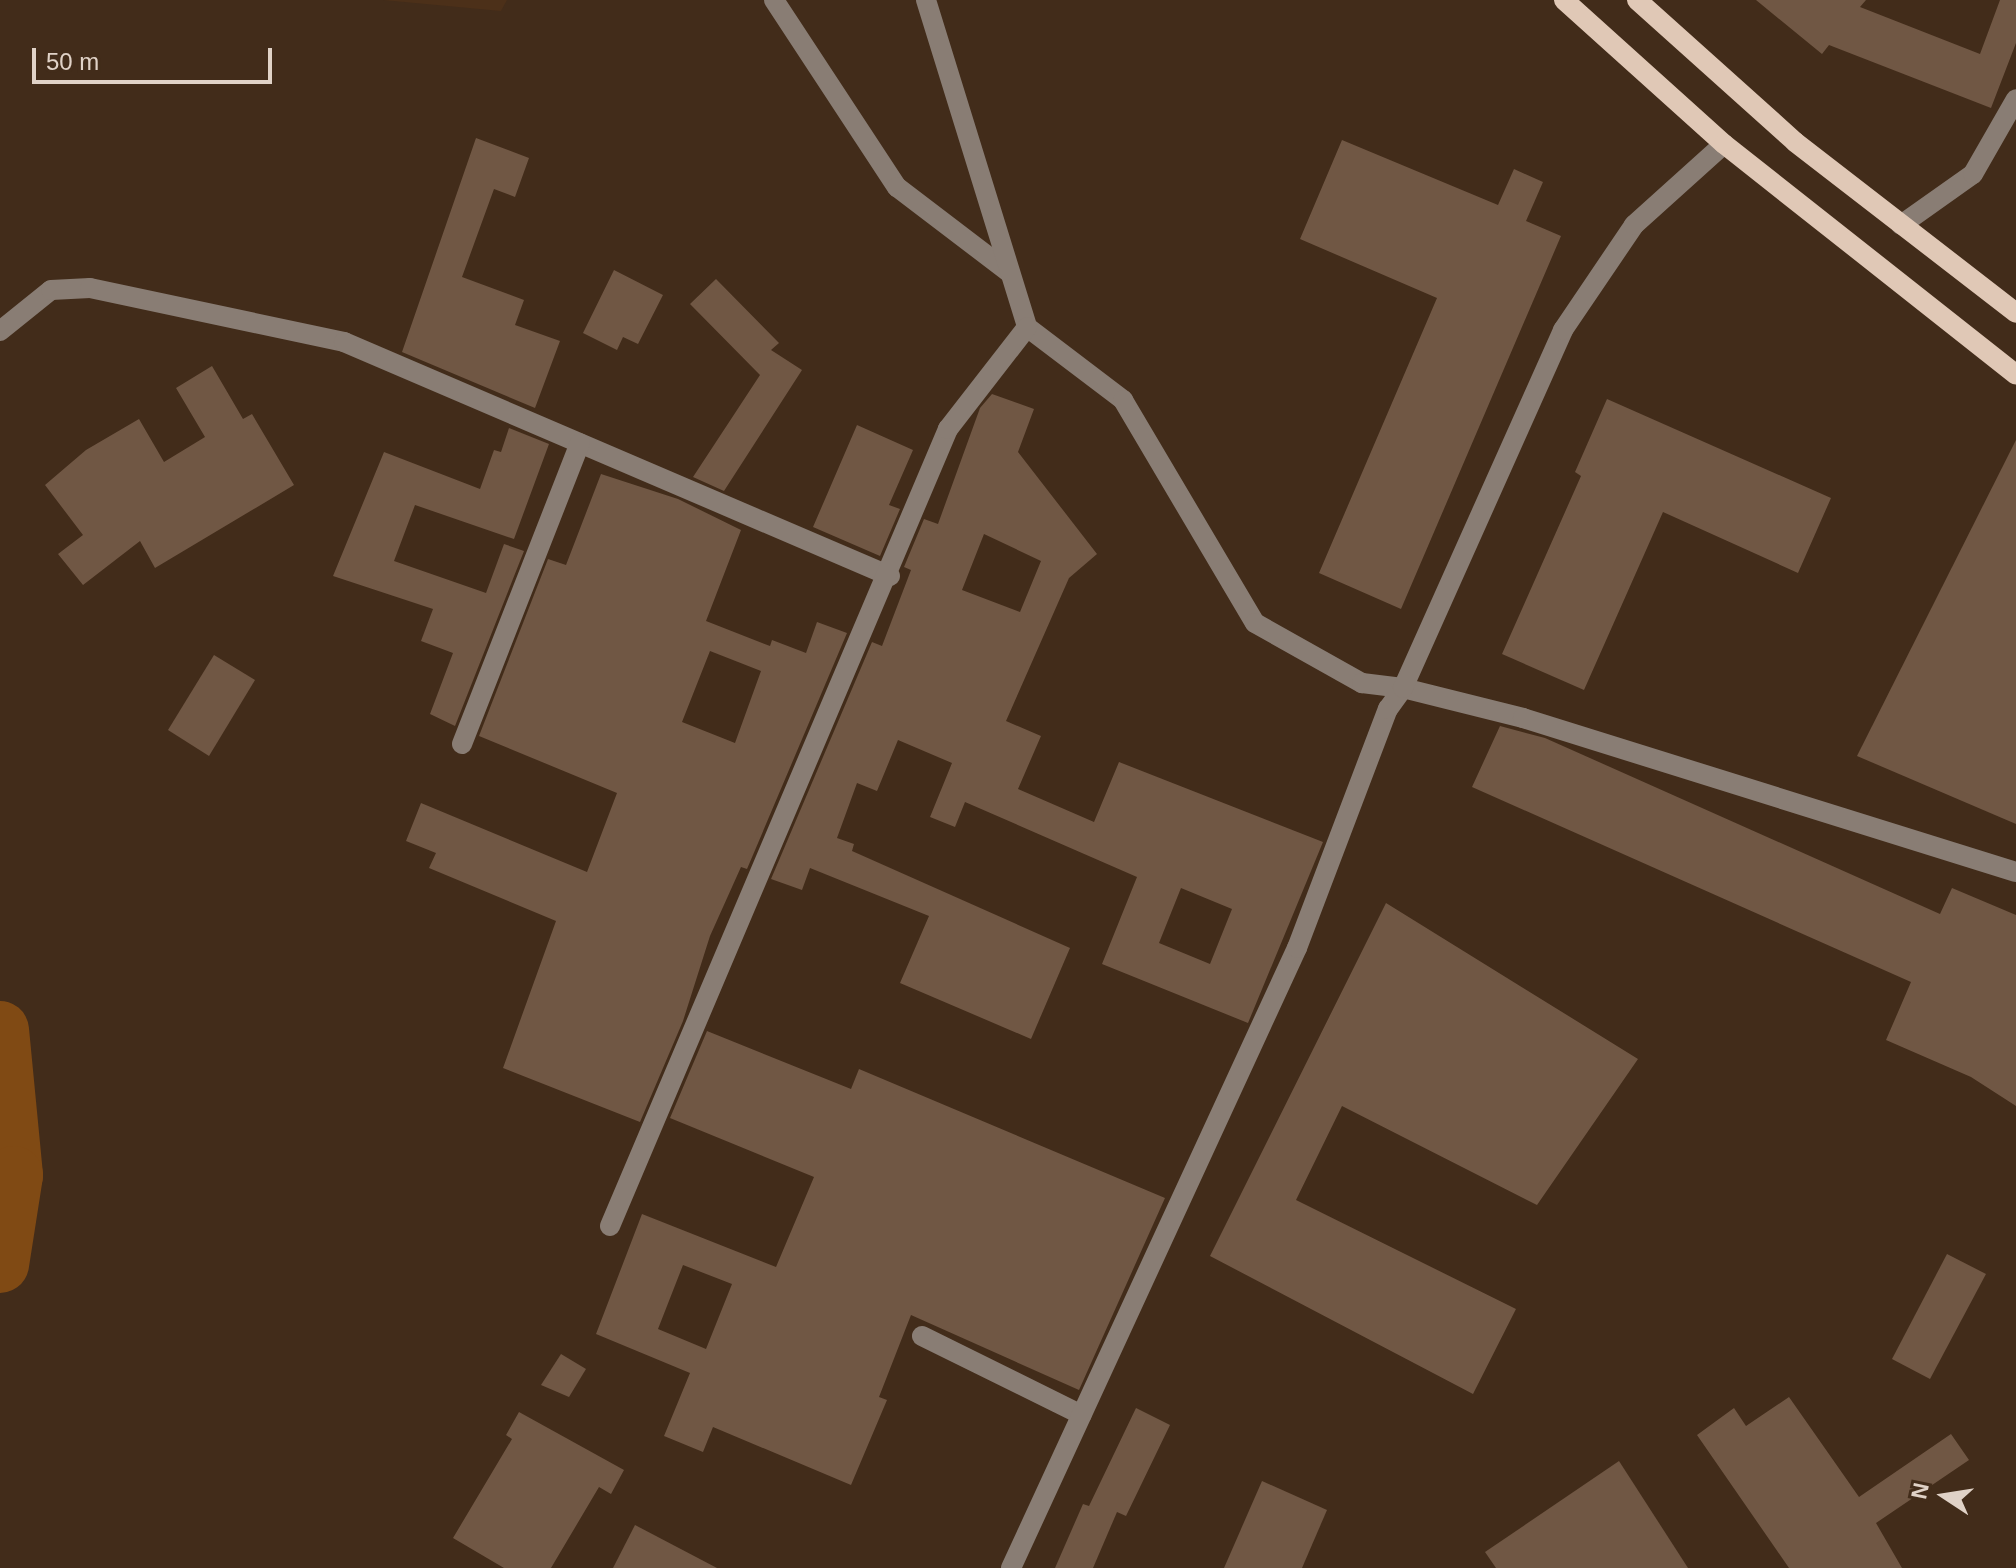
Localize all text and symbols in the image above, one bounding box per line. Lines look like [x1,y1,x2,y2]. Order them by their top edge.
scale bar [36,32,276,82]
text: 50 m [46,48,99,75]
north arrow [1904,1456,1984,1536]
text: N [1906,1481,1934,1501]

